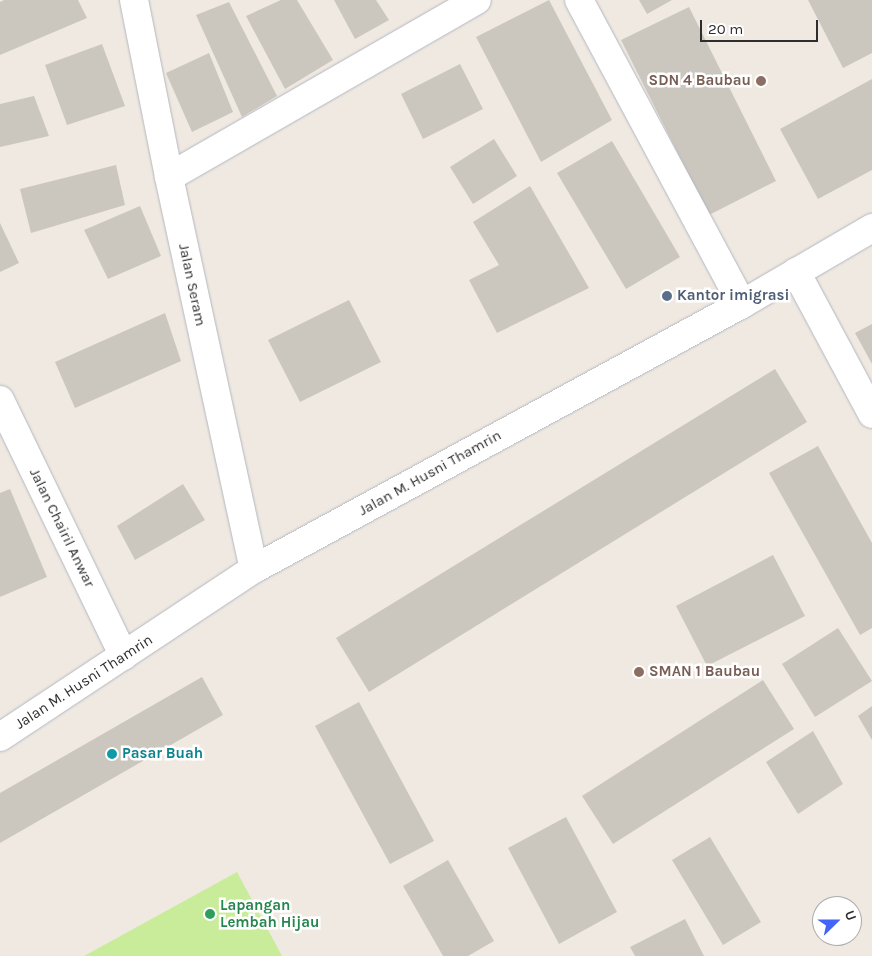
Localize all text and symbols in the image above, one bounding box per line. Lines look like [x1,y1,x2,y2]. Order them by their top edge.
scale bar [702,10,820,42]
text: 20 m [708,20,743,38]
place label: SDN 4 Baubau [649,72,751,90]
marker: SDN 4 Baubau [755,75,767,87]
street label: Jalan Seram [174,242,210,328]
place label: Kantor imigrasi [677,287,789,305]
marker: Kantor imigrasi [661,290,673,302]
street label: Jalan M. Husni Thamrin [356,426,504,520]
street label: Jalan Chairil Anwar [25,466,99,590]
street label: Jalan M. Husni Thamrin [12,631,156,733]
place label: SMAN 1 Baubau [649,663,760,681]
marker: SMAN 1 Baubau [633,666,645,678]
place label: Pasar Buah [122,745,203,763]
marker: Pasar Buah [106,748,118,760]
place label: Lapangan Lembah Hijau [220,896,319,931]
north arrow [812,896,862,946]
marker: Lapangan Lembah Hijau [204,908,216,920]
text: U [841,908,860,923]

